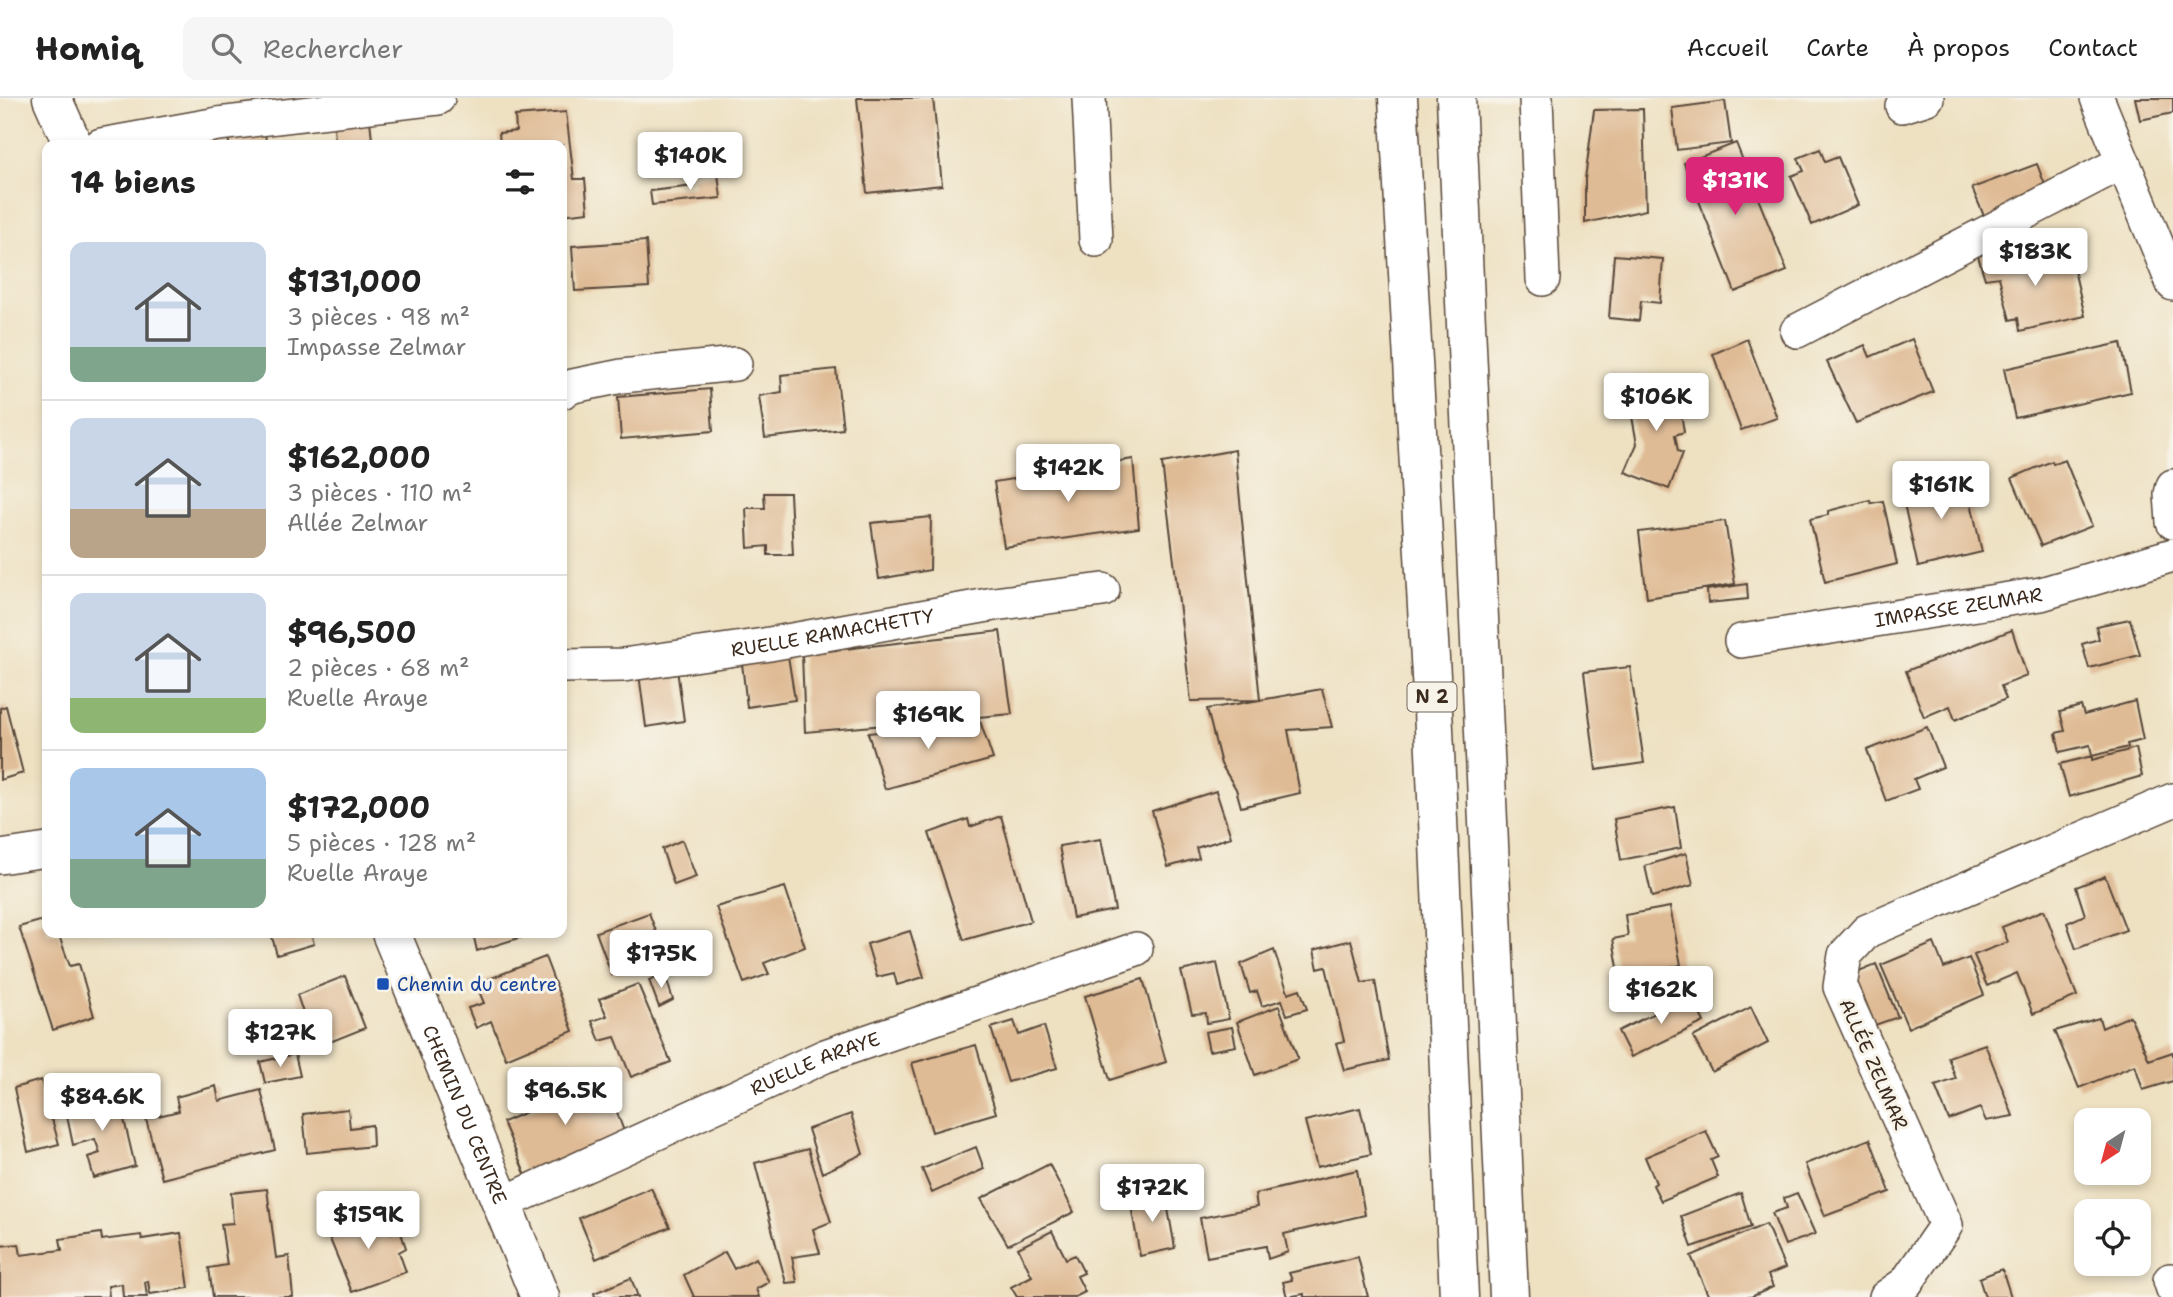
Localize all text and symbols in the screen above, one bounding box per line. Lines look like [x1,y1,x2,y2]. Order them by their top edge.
search box [183,17,673,80]
text: Homiq [35,26,141,71]
icon: search [207,29,245,67]
text: Rechercher [263,31,403,66]
text: Accueil [1687,32,1768,64]
text: Carte [1806,32,1869,64]
text: À propos [1907,32,2010,64]
text: Contact [2048,32,2138,64]
pin: $140K [641,132,739,192]
text: $140K [654,140,726,170]
pin: $131K [1686,158,1784,217]
text: 14 biens [70,162,196,203]
icon: filters [501,163,539,201]
text: $131K [1702,165,1768,195]
pin: $183K [1986,228,2084,288]
text: $183K [1999,236,2071,266]
text: $131,000 [287,261,422,302]
icon: home [126,270,210,354]
text: 3 pièces · 98 m² [287,302,470,332]
text: Impasse Zelmar [287,332,466,362]
pin: $106K [1607,374,1705,433]
text: $106K [1620,381,1692,411]
text: $162,000 [287,437,431,478]
pin: $142K [1019,444,1117,504]
icon: home [126,446,210,530]
text: $142K [1032,452,1104,482]
pin: $161K [1892,462,1990,521]
text: $161K [1908,469,1974,499]
text: 3 pièces · 110 m² [287,478,472,508]
text: Allée Zelmar [287,508,429,538]
street label: IMPASSE ZELMAR [1873,582,2044,633]
street label: RUELLE RAMACHETTY [729,603,937,663]
text: $96,500 [287,612,417,653]
icon: home [126,621,210,705]
text: 2 pièces · 68 m² [287,653,470,683]
road number: N 2 [1408,682,1456,712]
text: Ruelle Araye [287,683,429,713]
pin: $169K [879,692,977,751]
text: $169K [892,699,964,729]
text: $172,000 [287,787,430,828]
icon: home [126,796,210,880]
text: 5 pièces · 128 m² [287,828,476,858]
text: Ruelle Araye [287,858,429,888]
pin: $175K [612,930,710,990]
text: $175K [626,938,696,968]
pin: $162K [1612,967,1710,1026]
place label: Chemin du centre [397,972,557,997]
text: $162K [1625,974,1697,1004]
marker: Chemin du centre [375,976,391,992]
street label: ALLÉE ZELMAR [1833,994,1915,1134]
pin: $127K [231,1010,329,1069]
text: $127K [244,1017,316,1047]
street label: CHEMIN DU CENTRE [417,1021,513,1208]
street label: RUELLE ARAYE [746,1026,883,1102]
pin: $96.5K [508,1068,622,1127]
pin: $84.6K [45,1074,159,1133]
text: $96.5K [523,1075,607,1105]
text: $84.6K [60,1081,144,1111]
north arrow [2074,1108,2151,1185]
map controls [2074,1108,2151,1276]
pin: $172K [1103,1164,1201,1224]
text: $172K [1116,1172,1188,1202]
pin: $159K [319,1192,417,1251]
text: $159K [332,1199,404,1229]
button: locate [2074,1199,2151,1276]

